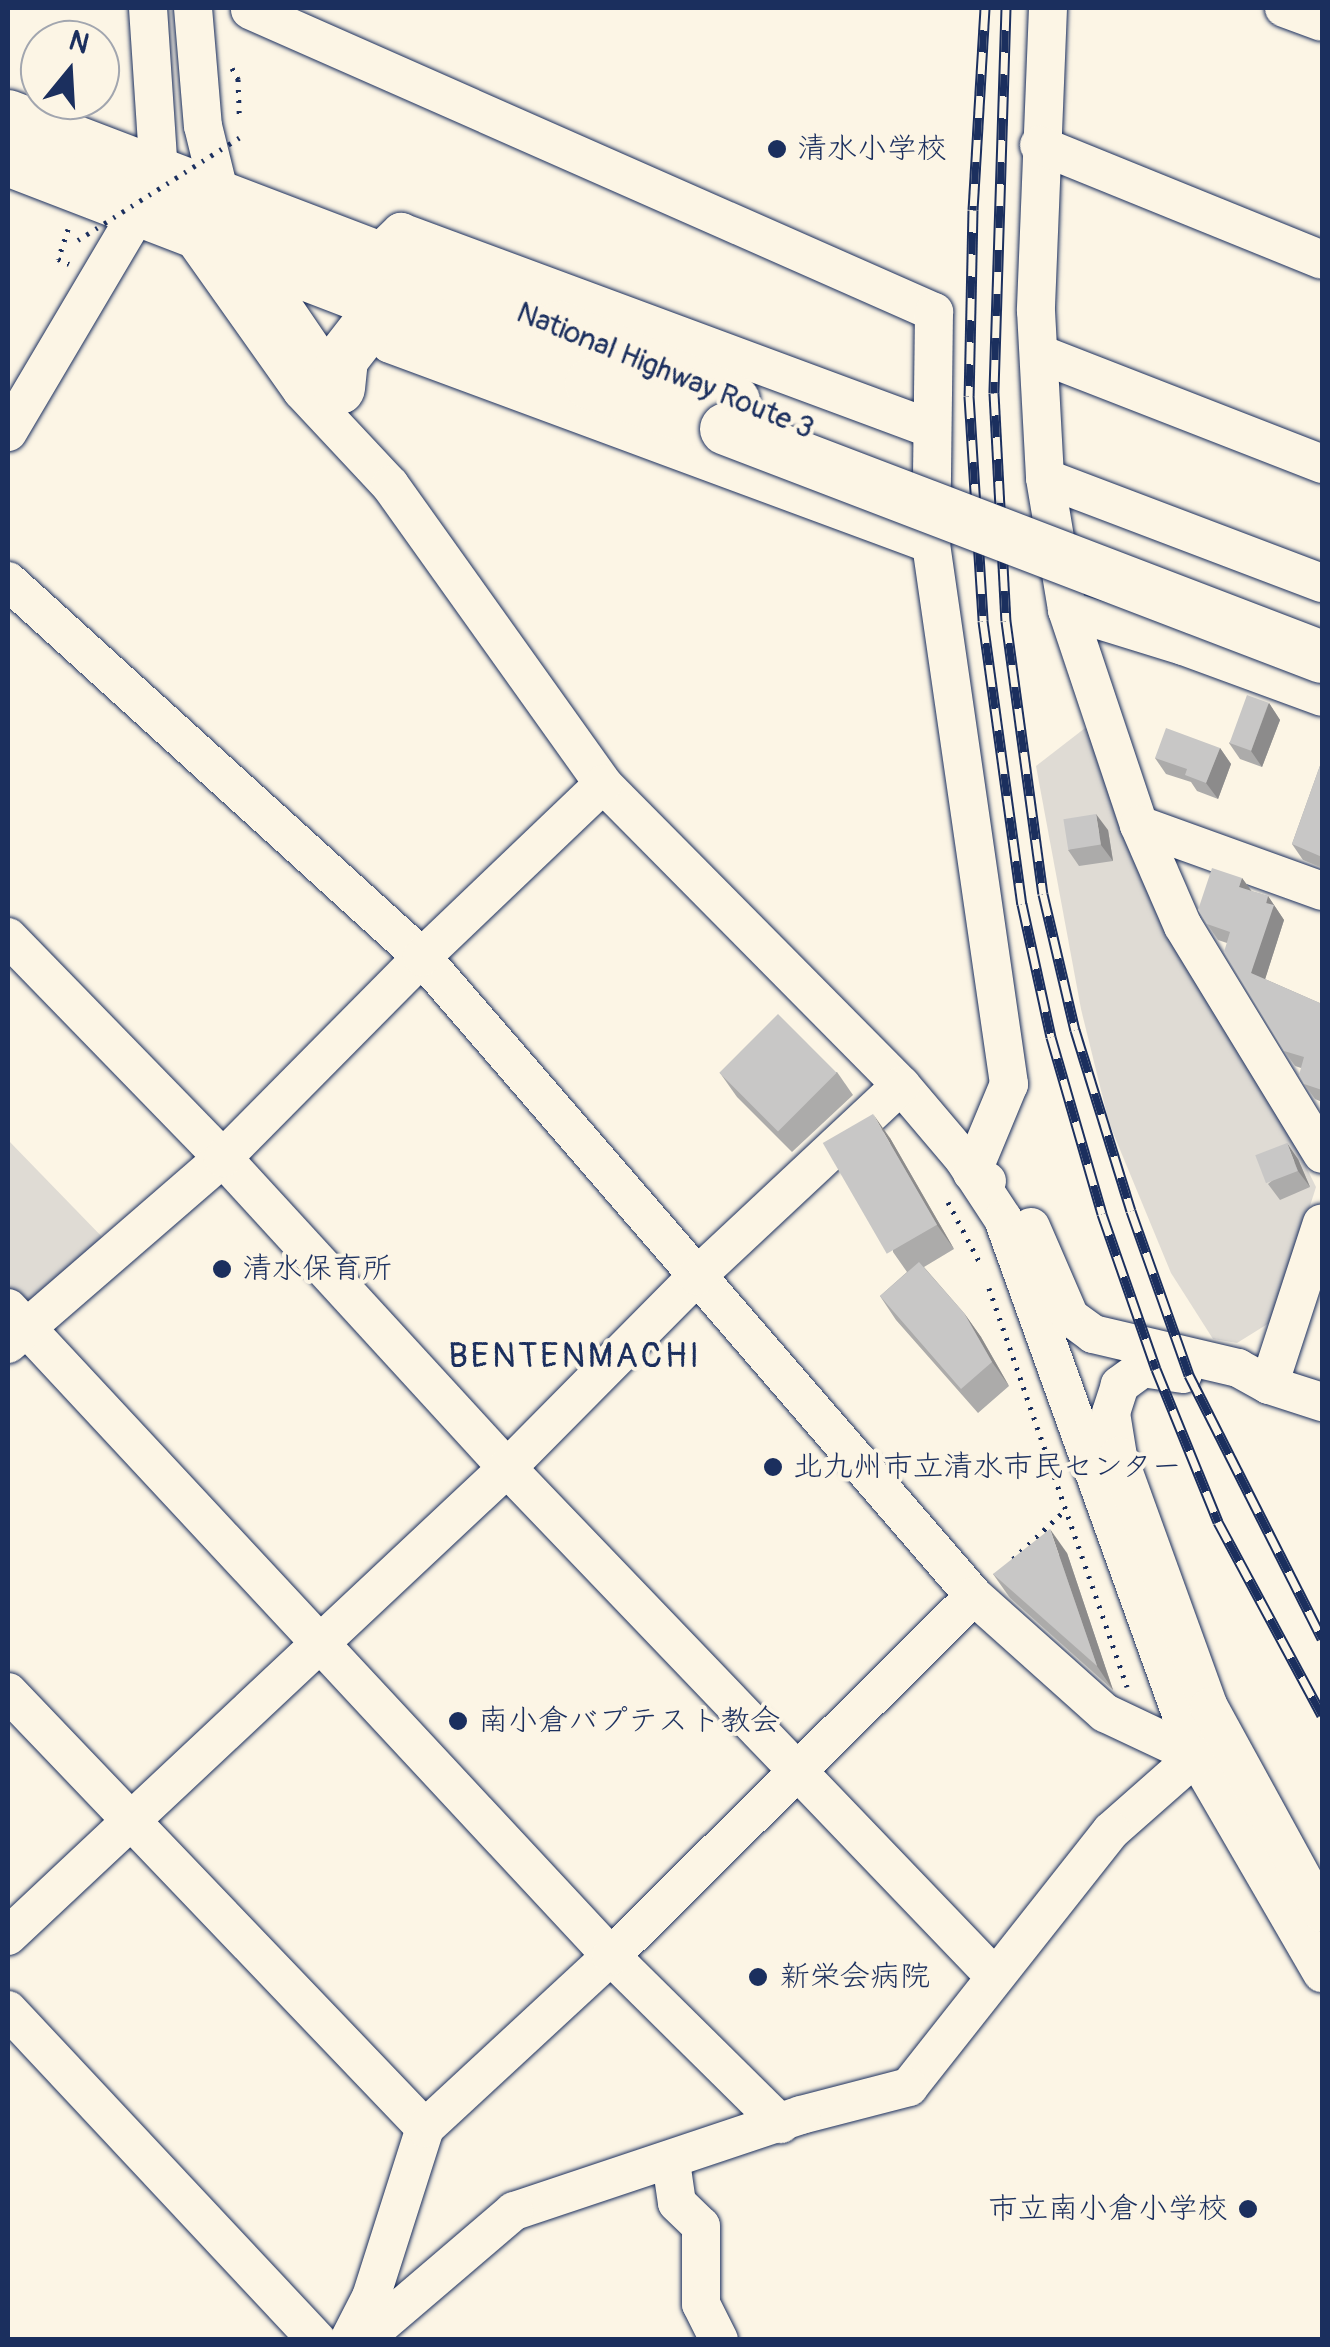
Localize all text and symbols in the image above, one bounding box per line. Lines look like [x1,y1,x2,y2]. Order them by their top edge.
north arrow [20,20,120,120]
text: N [64,23,93,62]
place label: 清水小学校 [797,131,947,167]
marker: 清水小学校 [766,138,788,160]
street label: National Highway Route 3 [511,295,819,447]
place label: 清水保育所 [242,1251,392,1287]
marker: 清水保育所 [211,1258,233,1280]
district label: BENTENMACHI [448,1335,702,1377]
place label: 北九州市立清水市民センター [793,1449,1183,1485]
marker: 北九州市立清水市民センター [762,1456,784,1478]
place label: 南小倉バプテスト教会 [478,1703,778,1739]
marker: 南小倉バプテスト教会 [447,1710,469,1732]
place label: 新栄会病院 [780,1959,930,1995]
marker: 新栄会病院 [745,1964,771,1990]
place label: 市立南小倉小学校 [988,2191,1228,2227]
marker: 市立南小倉小学校 [1237,2198,1259,2220]

